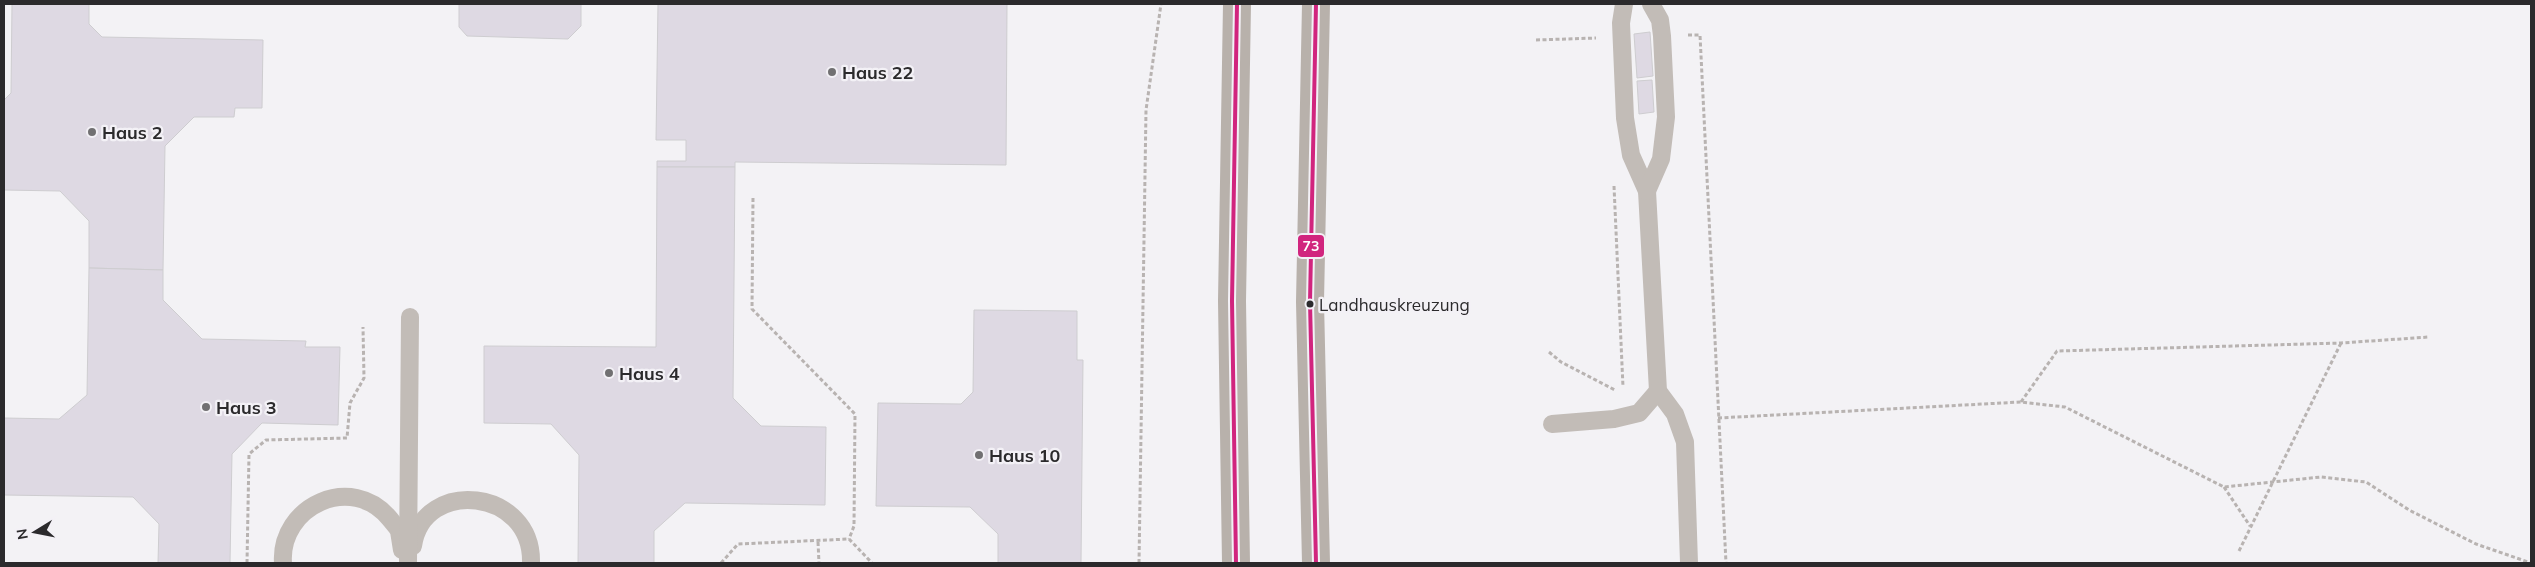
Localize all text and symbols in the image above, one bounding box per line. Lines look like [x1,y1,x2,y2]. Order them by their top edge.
place label: Haus 22 [842,61,913,84]
marker: Haus 22 [826,66,838,78]
place label: Haus 2 [102,121,163,144]
marker: Haus 2 [86,126,98,138]
line badge: 73 [1297,234,1325,258]
text: 73 [1303,237,1319,255]
place label: Landhauskreuzung [1319,294,1470,315]
marker: Landhauskreuzung [1305,299,1315,309]
place label: Haus 4 [619,362,680,385]
marker: Haus 4 [603,367,615,379]
place label: Haus 3 [216,396,277,419]
marker: Haus 3 [200,401,212,413]
place label: Haus 10 [989,444,1061,467]
marker: Haus 10 [973,449,985,461]
north arrow [10,507,60,557]
text: N [12,527,32,541]

